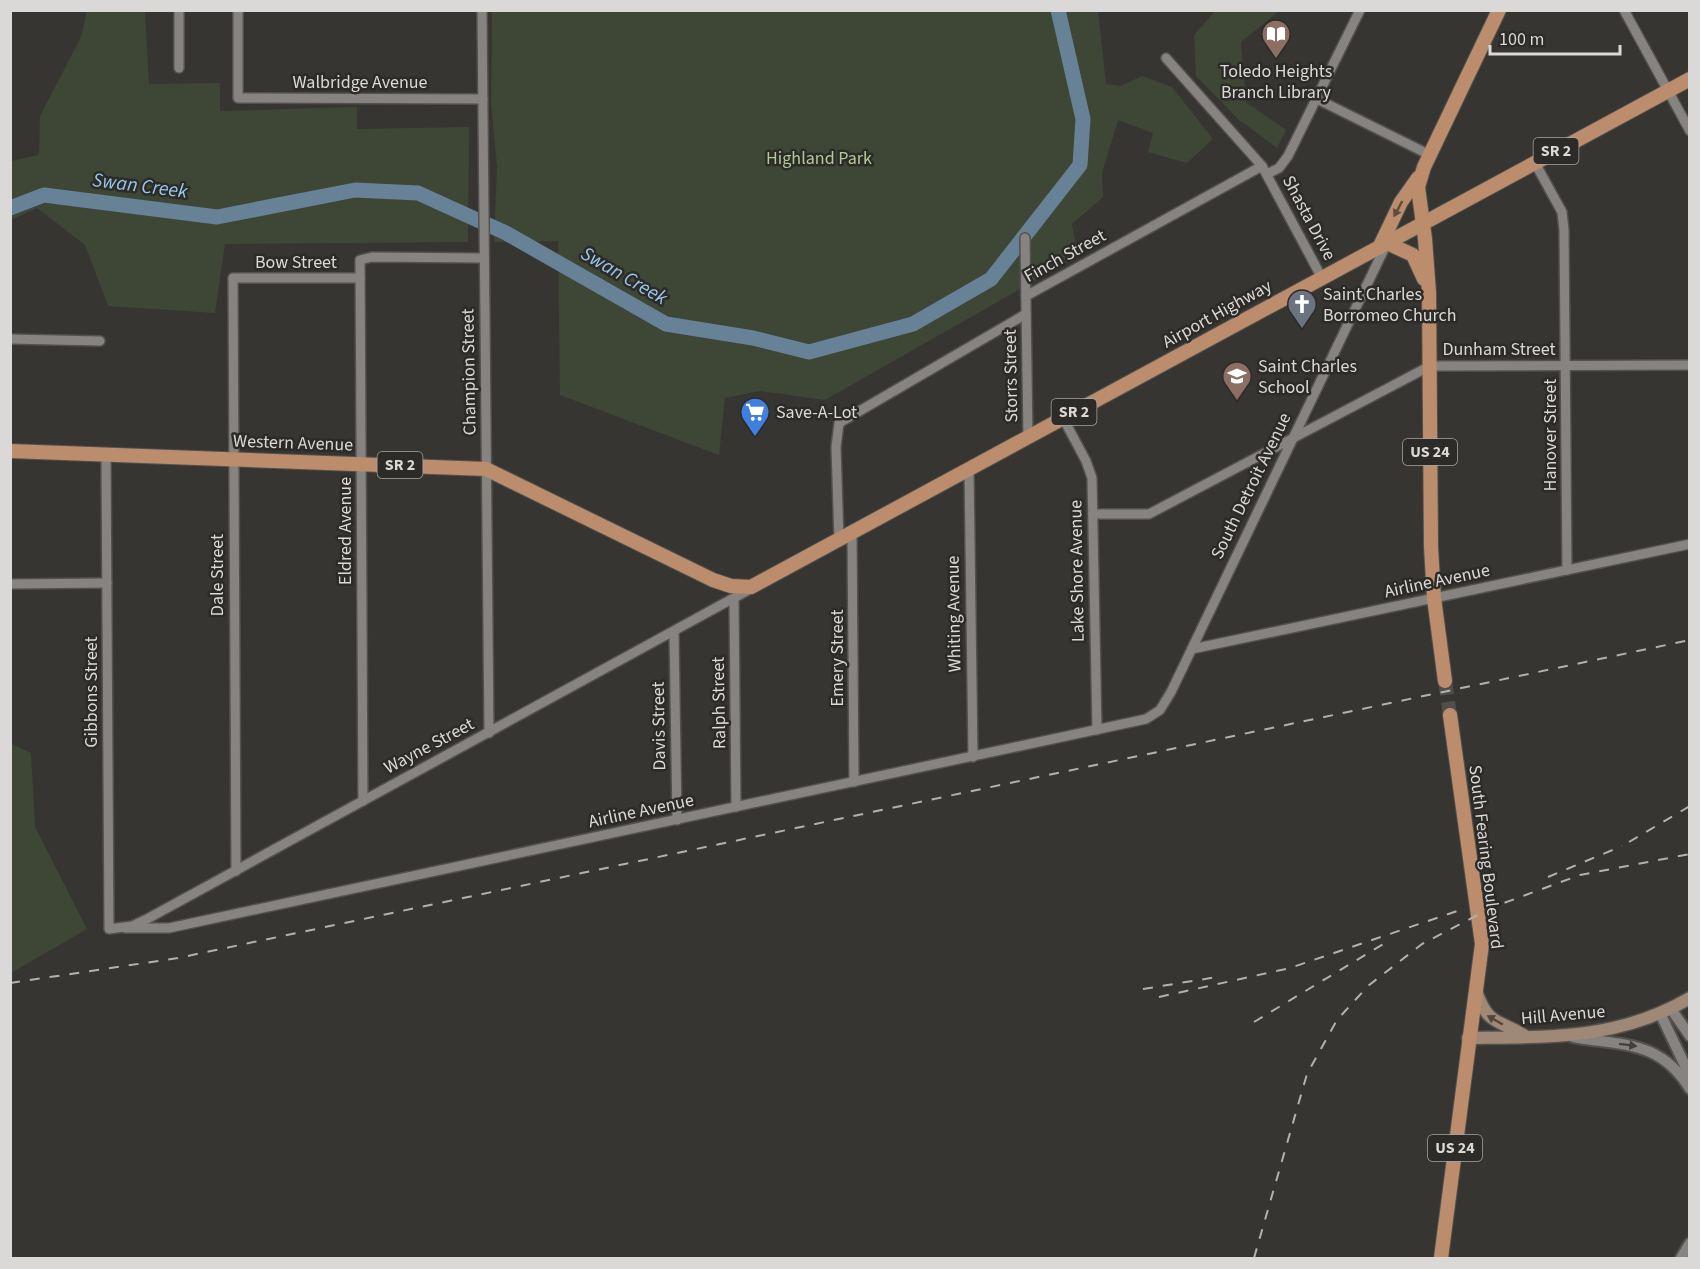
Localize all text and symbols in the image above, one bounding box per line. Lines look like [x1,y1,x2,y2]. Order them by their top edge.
library icon: Toledo Heights Branch Library [1260,18,1292,60]
scale bar [1490,18,1620,56]
text: 100 m [1499,27,1544,52]
place label: Toledo Heights Branch Library [1220,59,1332,105]
street label: Walbridge Avenue [293,70,428,95]
road number: SR 2 [1534,138,1578,164]
park label: Highland Park [766,146,872,171]
water label: Swan Creek [91,166,190,206]
street label: Shasta Drive [1276,171,1342,265]
one-way arrow [1393,201,1403,218]
street label: Finch Street [1020,223,1110,289]
water label: Swan Creek [576,240,673,312]
street label: Bow Street [255,250,337,275]
street label: Airport Highway [1158,273,1277,354]
place label: Saint Charles Borromeo Church [1323,282,1457,328]
church icon: Saint Charles Borromeo Church [1286,288,1318,330]
street label: Champion Street [455,308,483,436]
street label: Storrs Street [998,329,1024,423]
street label: Dunham Street [1442,337,1556,362]
place label: Saint Charles School [1258,354,1357,400]
school or university icon: Saint Charles School [1221,360,1253,402]
street label: Hanover Street [1538,379,1563,491]
supermarket icon: Save-A-Lot [739,396,771,438]
road number: SR 2 [1052,399,1096,425]
place label: Save-A-Lot [776,400,857,425]
street label: South Detroit Avenue [1205,409,1297,563]
street label: Western Avenue [232,428,354,458]
road number: US 24 [1403,439,1457,465]
road number: SR 2 [378,452,422,478]
street label: Eldred Avenue [333,477,358,585]
street label: Lake Shore Avenue [1063,500,1091,642]
street label: Dale Street [205,534,230,616]
street label: Whiting Avenue [940,555,968,673]
street label: Airline Avenue [1382,558,1492,604]
street label: Emery Street [825,609,850,707]
street label: Gibbons Street [79,636,104,748]
street label: Ralph Street [706,657,732,749]
street label: Davis Street [646,681,672,771]
street label: Wayne Street [380,712,478,780]
street label: South Fearing Boulevard [1462,764,1510,950]
street label: Airline Avenue [586,788,696,834]
street label: Hill Avenue [1520,999,1606,1031]
one-way arrow [1486,1015,1503,1025]
one-way arrow [1618,1040,1637,1050]
road number: US 24 [1428,1135,1482,1161]

